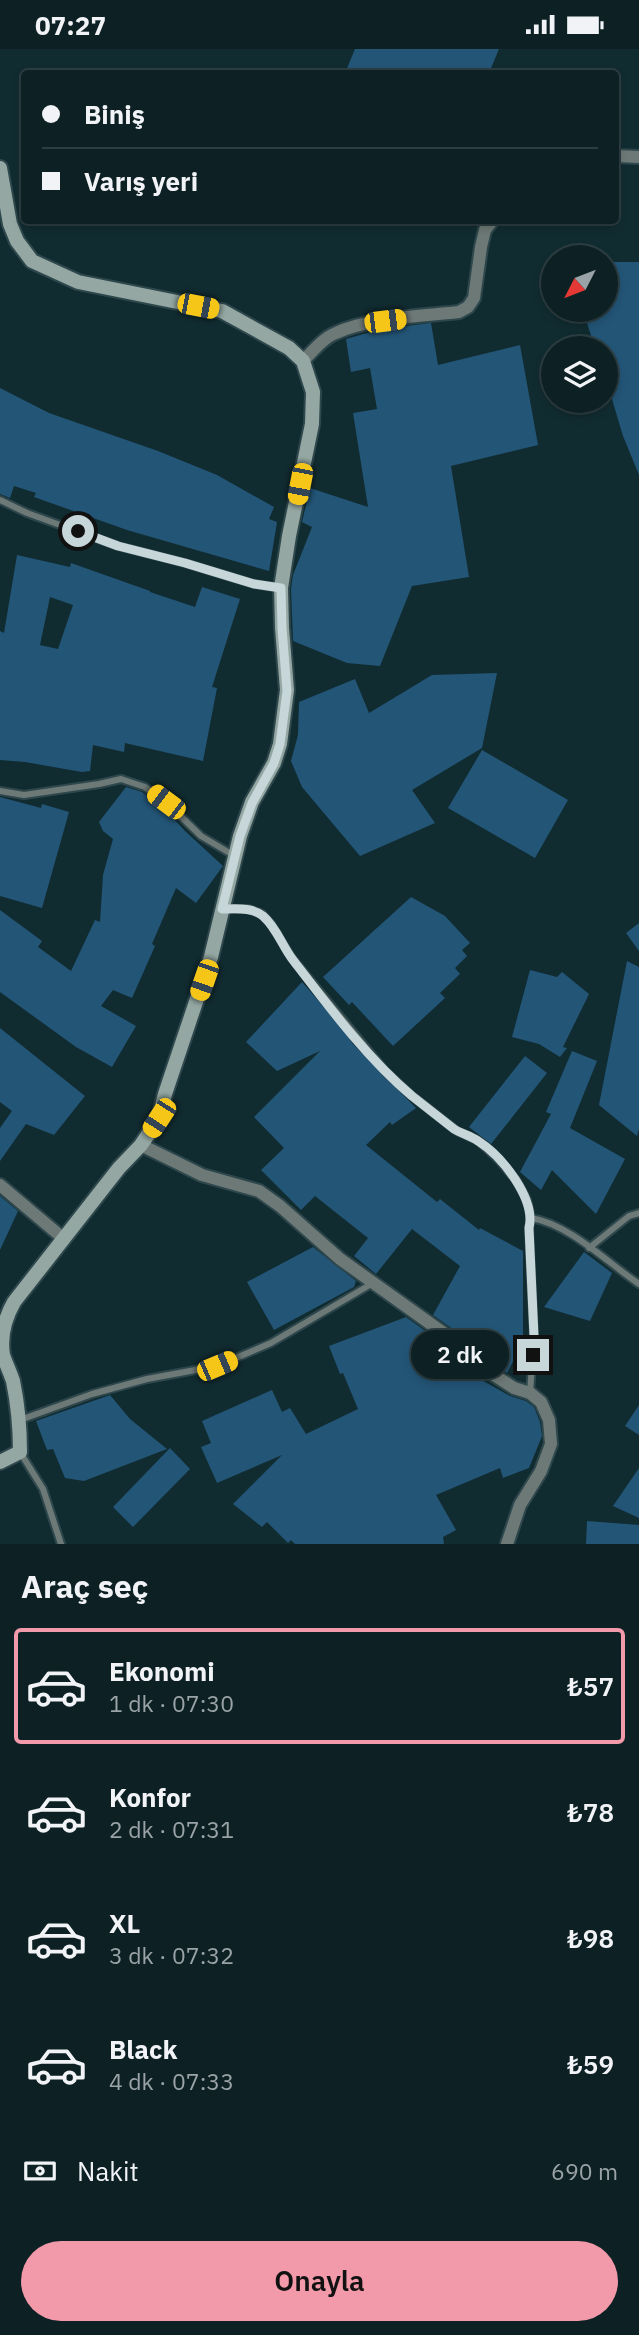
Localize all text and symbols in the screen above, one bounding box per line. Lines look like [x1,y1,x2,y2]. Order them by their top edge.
text: 07:27 [35,8,106,42]
text: Biniş [84,97,145,131]
text: Varış yeri [84,164,198,198]
north arrow [541,245,618,322]
map controls [541,245,618,413]
car [176,292,221,320]
car [363,308,408,334]
button: layers [541,336,618,413]
car [286,461,315,507]
route start [62,515,94,547]
car [143,781,190,823]
car [188,957,221,1003]
car [139,1095,180,1141]
callout: 2 dk [410,1331,508,1379]
text: 2 dk [437,1339,483,1369]
route end [517,1339,549,1371]
car [194,1348,241,1384]
text: Araç seç [21,1565,148,1607]
text: Ekonomi [109,1654,215,1688]
icon: car [25,1655,88,1718]
text: ₺57 [567,1669,614,1703]
text: 1 dk · 07:30 [109,1688,234,1718]
text: Konfor [109,1780,191,1814]
icon: car [25,1781,88,1844]
text: ₺78 [567,1795,614,1829]
text: 2 dk · 07:31 [109,1814,234,1844]
text: XL [109,1906,140,1940]
icon: car [25,1907,88,1970]
text: ₺98 [567,1921,614,1955]
text: 3 dk · 07:32 [109,1940,234,1970]
text: Black [109,2032,177,2066]
icon: car [25,2033,88,2096]
text: ₺59 [567,2047,614,2081]
text: 4 dk · 07:33 [109,2066,234,2096]
icon: cash [21,2152,59,2190]
text: Nakit [77,2154,139,2188]
text: 690 m [551,2156,618,2186]
button: Onayla [21,2241,618,2321]

